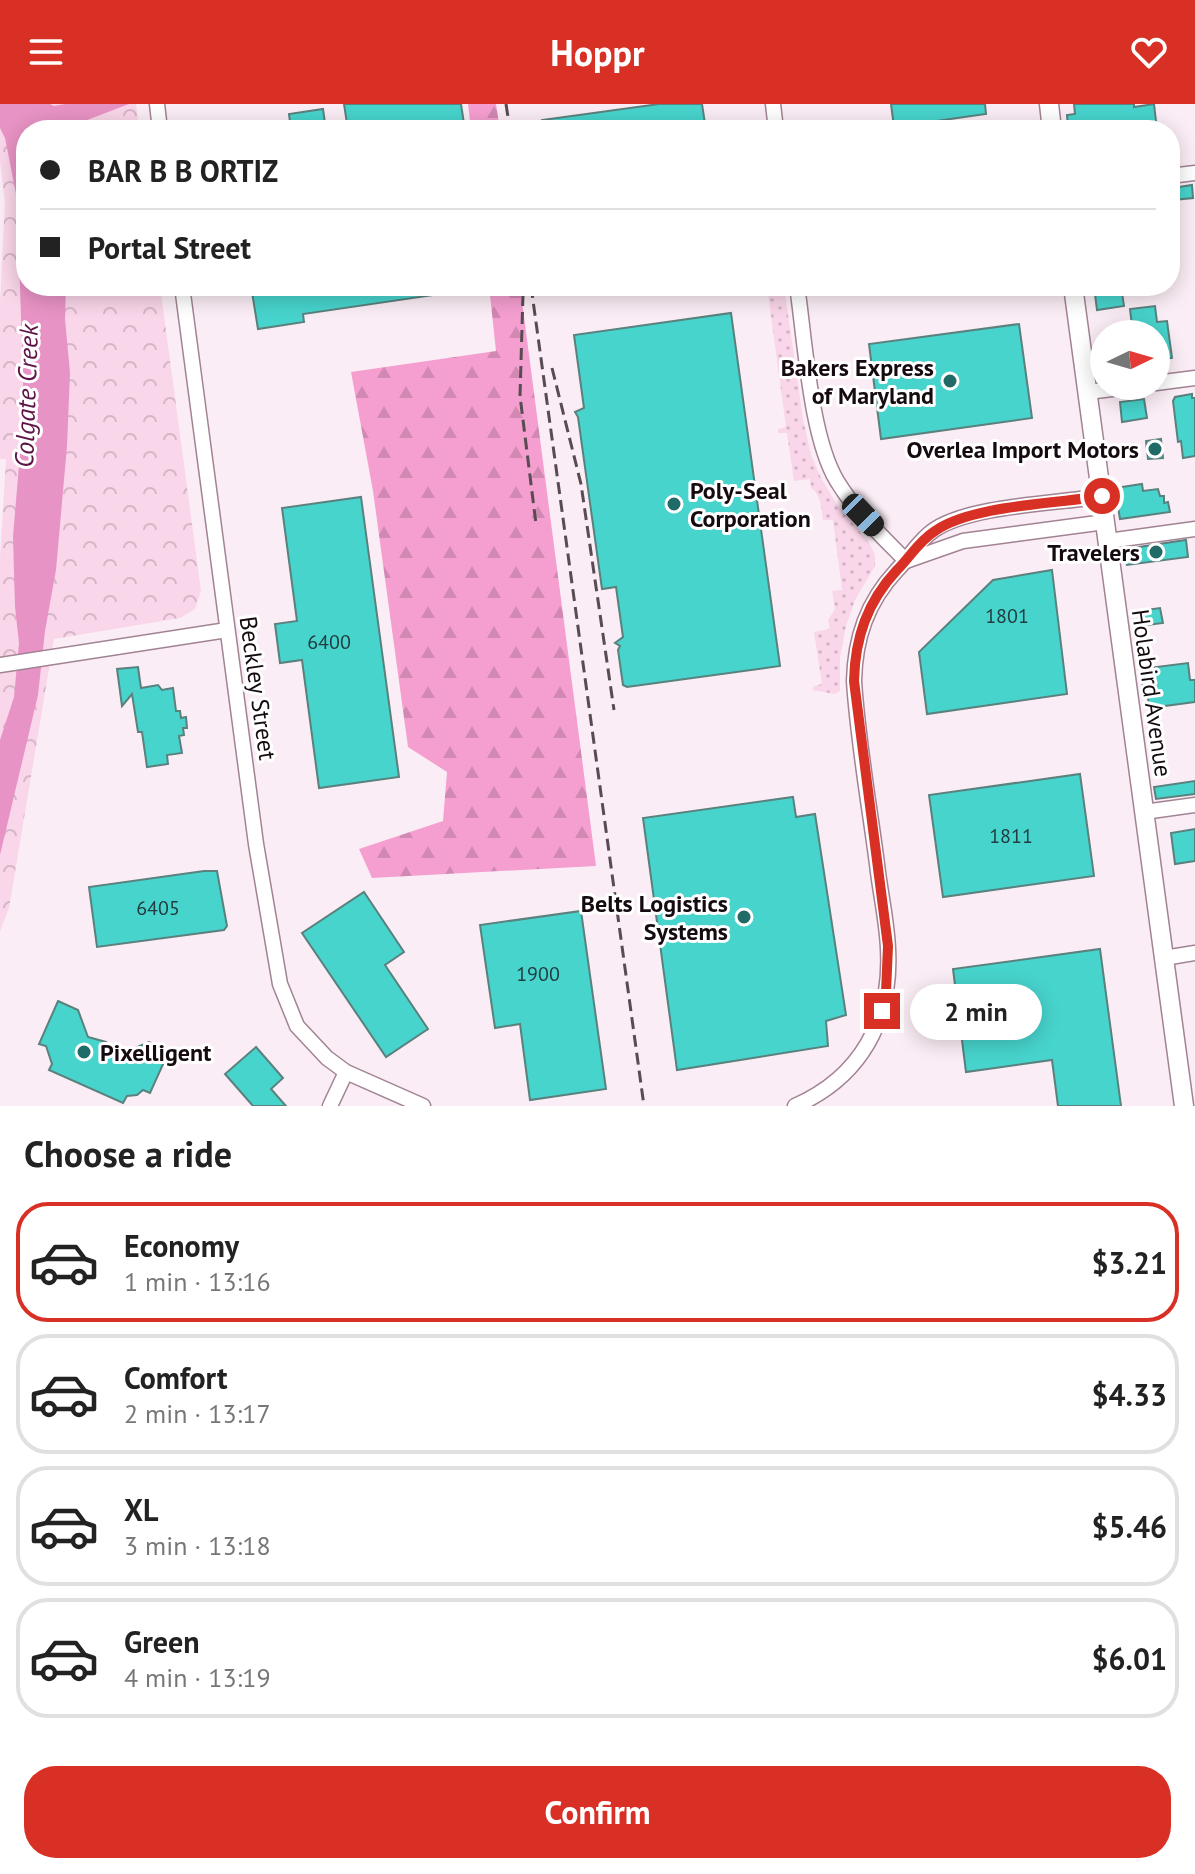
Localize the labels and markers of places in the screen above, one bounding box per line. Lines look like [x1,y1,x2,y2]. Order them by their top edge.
place label: Bakers Express of Maryland [781,352,934,411]
marker: Bakers Express of Maryland [941,372,959,390]
place label: Overlea Import Motors [907,434,1139,465]
marker: Overlea Import Motors [1146,440,1164,458]
place label: Poly-Seal Corporation [690,475,811,534]
marker: Poly-Seal Corporation [665,495,683,513]
place label: Travelers [1047,537,1140,568]
marker: Travelers [1147,543,1165,561]
place label: Belts Logistics Systems [581,888,728,947]
marker: Belts Logistics Systems [735,908,753,926]
place label: Pixelligent [100,1037,212,1068]
marker: Pixelligent [75,1043,93,1061]

